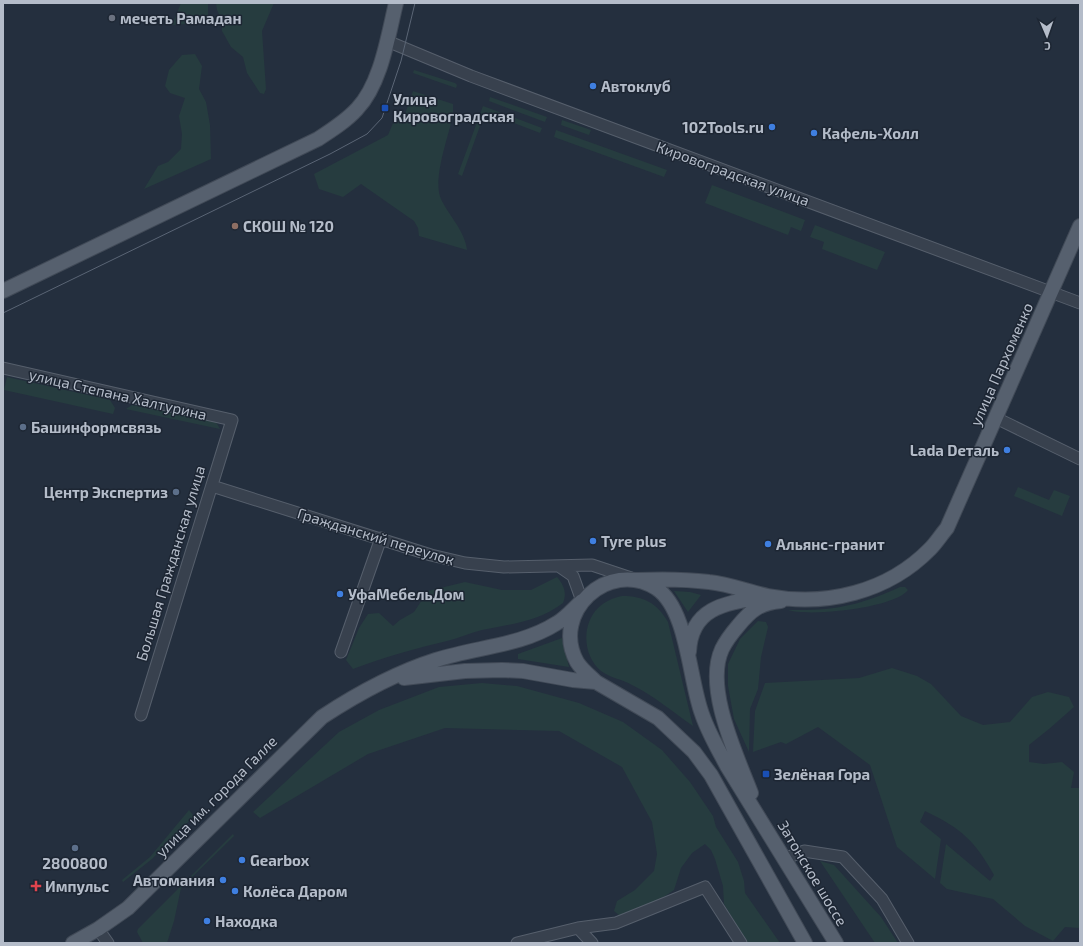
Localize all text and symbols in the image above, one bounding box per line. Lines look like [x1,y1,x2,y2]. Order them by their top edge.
place label: мечеть Рамадан [120,9,242,27]
marker: мечеть Рамадан [107,13,117,23]
north arrow [1027,16,1067,56]
text: С [1043,40,1051,53]
place label: Автоклуб [601,77,671,95]
marker: Автоклуб [588,81,598,91]
place label: Улица Кировоградская [393,90,514,125]
marker: Улица Кировоградская [380,103,390,113]
place label: 102Tools.ru [682,118,764,136]
marker: 102Tools.ru [767,122,777,132]
place label: Кафель-Холл [822,124,919,142]
marker: Кафель-Холл [809,128,819,138]
street label: Кировоградская улица [654,137,812,210]
place label: СКОШ № 120 [243,217,334,235]
marker: СКОШ № 120 [230,221,240,231]
street label: улица Пархоменко [966,299,1037,429]
street label: улица Степана Халтурина [27,365,209,424]
place label: Башинформсвязь [31,418,161,436]
marker: Башинформсвязь [18,422,28,432]
place label: Lada Dеталь [910,441,999,459]
marker: Lada Dеталь [1002,445,1012,455]
street label: Большая Гражданская улица [132,463,209,663]
place label: Центр Экспертиз [44,483,168,501]
marker: Центр Экспертиз [171,487,181,497]
street label: Гражданский переулок [295,504,457,569]
place label: Tyre plus [601,532,666,551]
place label: Альянс-гранит [776,535,885,553]
marker: Tyre plus [588,536,598,546]
marker: Альянс-гранит [763,539,773,549]
place label: УфаМебельДом [348,585,464,603]
marker: УфаМебельДом [335,589,345,599]
street label: улица им. города Галле [152,732,281,861]
place label: Зелёная Гора [774,765,870,783]
marker: Зелёная Гора [761,769,771,779]
street label: Затонское шоссе [774,817,852,929]
marker: 2800800 [70,843,80,853]
place label: Gearbox [250,851,310,869]
place label: 2800800 [42,854,108,872]
marker: Gearbox [237,855,247,865]
place label: Автомания [133,871,215,889]
marker: Автомания [218,875,228,885]
place label: Импульс [45,877,109,895]
marker: Импульс [30,880,42,892]
place label: Колёса Даром [243,882,347,900]
marker: Колёса Даром [230,886,240,896]
place label: Находка [215,912,278,930]
marker: Находка [202,916,212,926]

